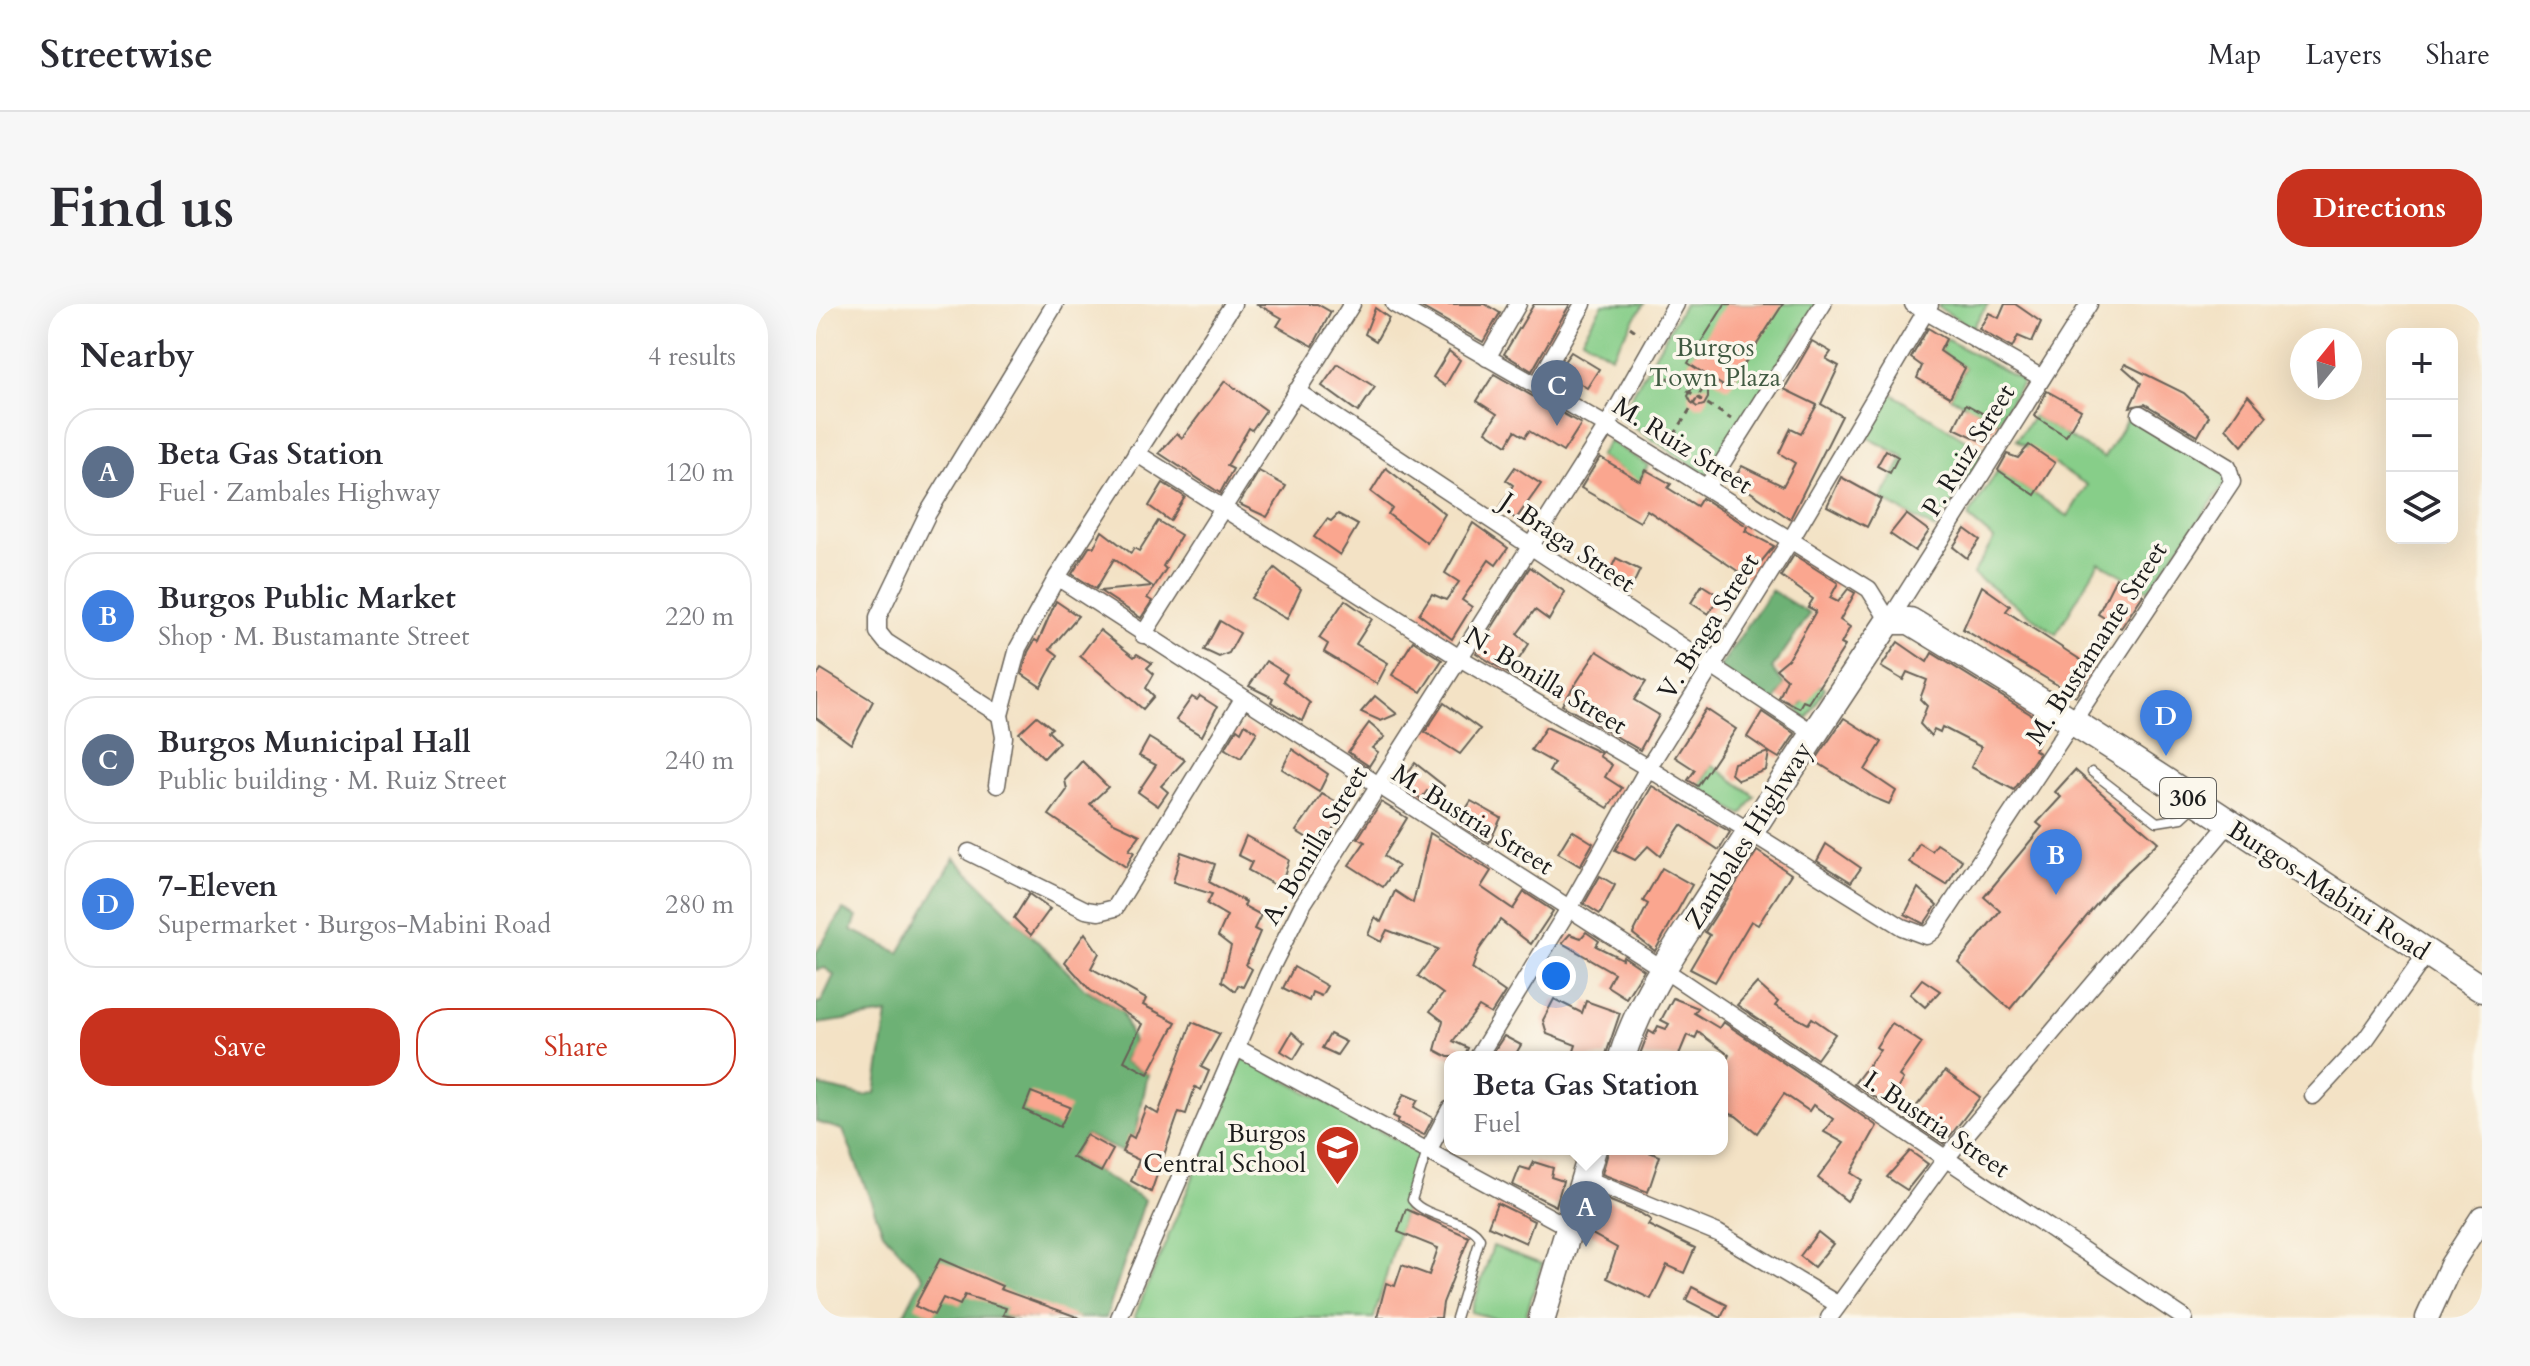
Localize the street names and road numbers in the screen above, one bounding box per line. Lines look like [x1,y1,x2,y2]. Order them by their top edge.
street label: P. Ruiz Street [1914,378,2023,523]
street label: M. Ruiz Street [1606,389,1759,502]
street label: J. Braga Street [1490,482,1642,601]
street label: M. Bustamante Street [2018,535,2175,752]
street label: V. Braga Street [1649,546,1767,706]
street label: N. Bonilla Street [1458,618,1633,743]
street label: Zambales Highway [1677,735,1820,936]
street label: M. Bustria Street [1385,756,1560,883]
street label: A. Bonilla Street [1253,759,1376,931]
road number: 306 [2160,778,2216,818]
street label: Burgos-Mabini Road [2221,812,2436,969]
street label: I. Bustria Street [1857,1063,2017,1186]

